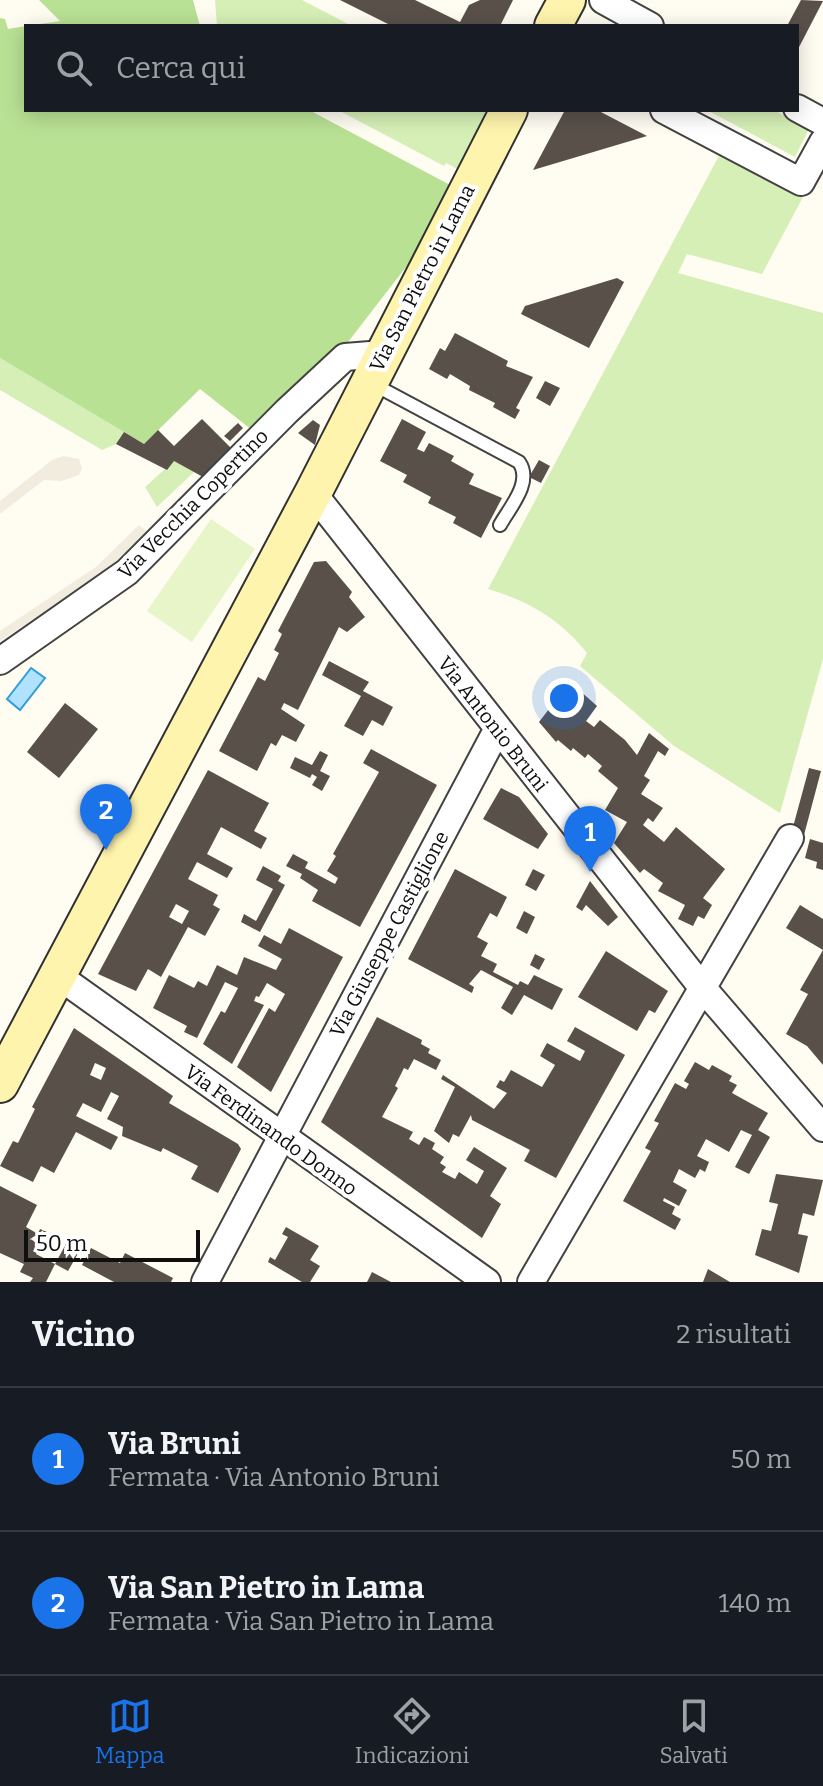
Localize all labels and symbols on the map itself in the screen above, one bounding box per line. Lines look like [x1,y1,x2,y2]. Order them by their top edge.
street label: Via San Pietro in Lama [364,180,480,376]
street label: Via Vecchia Copertino [113,424,273,584]
street label: Via Antonio Bruni [433,652,553,796]
your location [544,678,584,718]
pin: 2 [80,784,132,850]
pin: 1 [564,806,616,872]
street label: Via Giuseppe Castiglione [324,827,454,1041]
street label: Via Ferdinando Donno [180,1059,362,1201]
scale bar [24,1226,200,1262]

